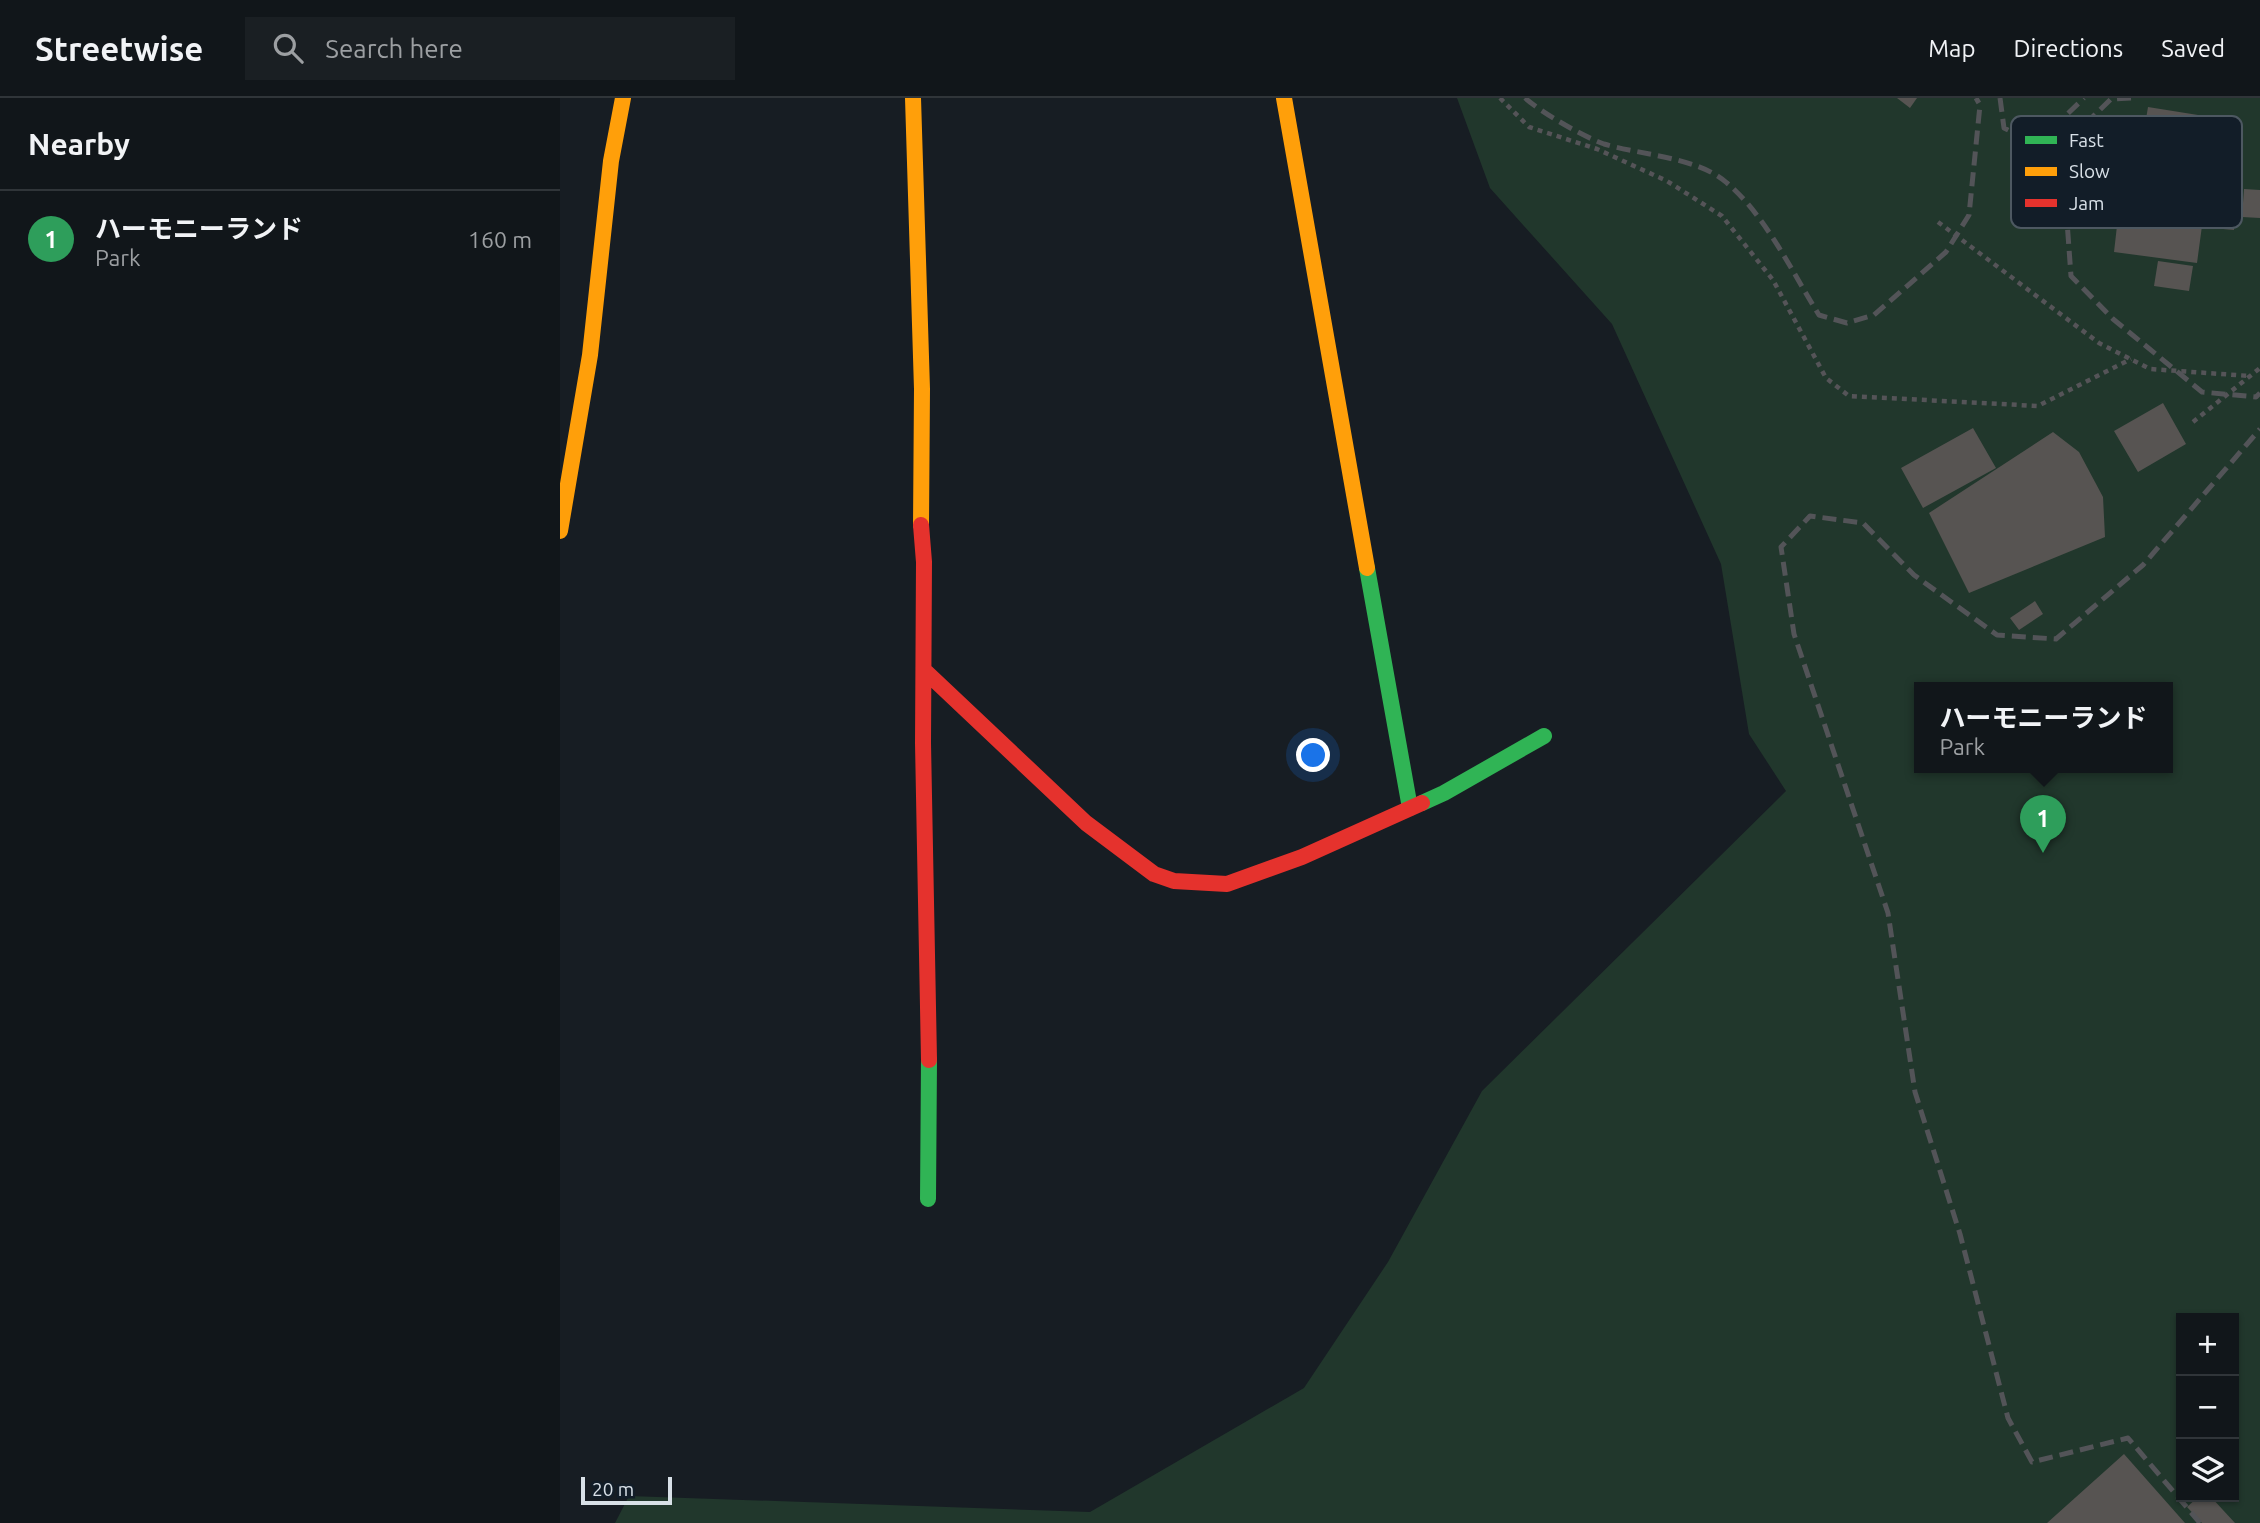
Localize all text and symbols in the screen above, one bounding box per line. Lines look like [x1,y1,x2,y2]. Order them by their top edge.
search box [245,17,735,80]
icon: search [269,29,307,67]
text: Streetwise [35,30,203,67]
text: Search here [325,34,463,63]
text: Map [1928,35,1975,62]
text: Directions [2013,35,2123,62]
text: Saved [2161,35,2225,62]
legend [2011,116,2242,228]
text: Nearby [28,127,130,161]
text: Fast [2069,129,2104,151]
text: Slow [2069,160,2110,182]
text: Jam [2069,192,2105,214]
text: ハーモニーランド [95,214,303,243]
text: 1 [45,227,57,252]
text: 160 m [468,227,532,252]
text: Park [95,245,141,270]
popup [1914,682,2173,773]
text: ハーモニーランド [1939,703,2148,732]
text: Park [1939,734,1985,759]
your location [1296,738,1330,772]
pin: 1 [2020,795,2066,853]
map controls [2176,1313,2239,1502]
button: + [2176,1313,2239,1376]
button: − [2176,1376,2239,1439]
button: layers [2176,1439,2239,1502]
scale bar [581,1474,672,1506]
text: 20 m [592,1478,634,1500]

